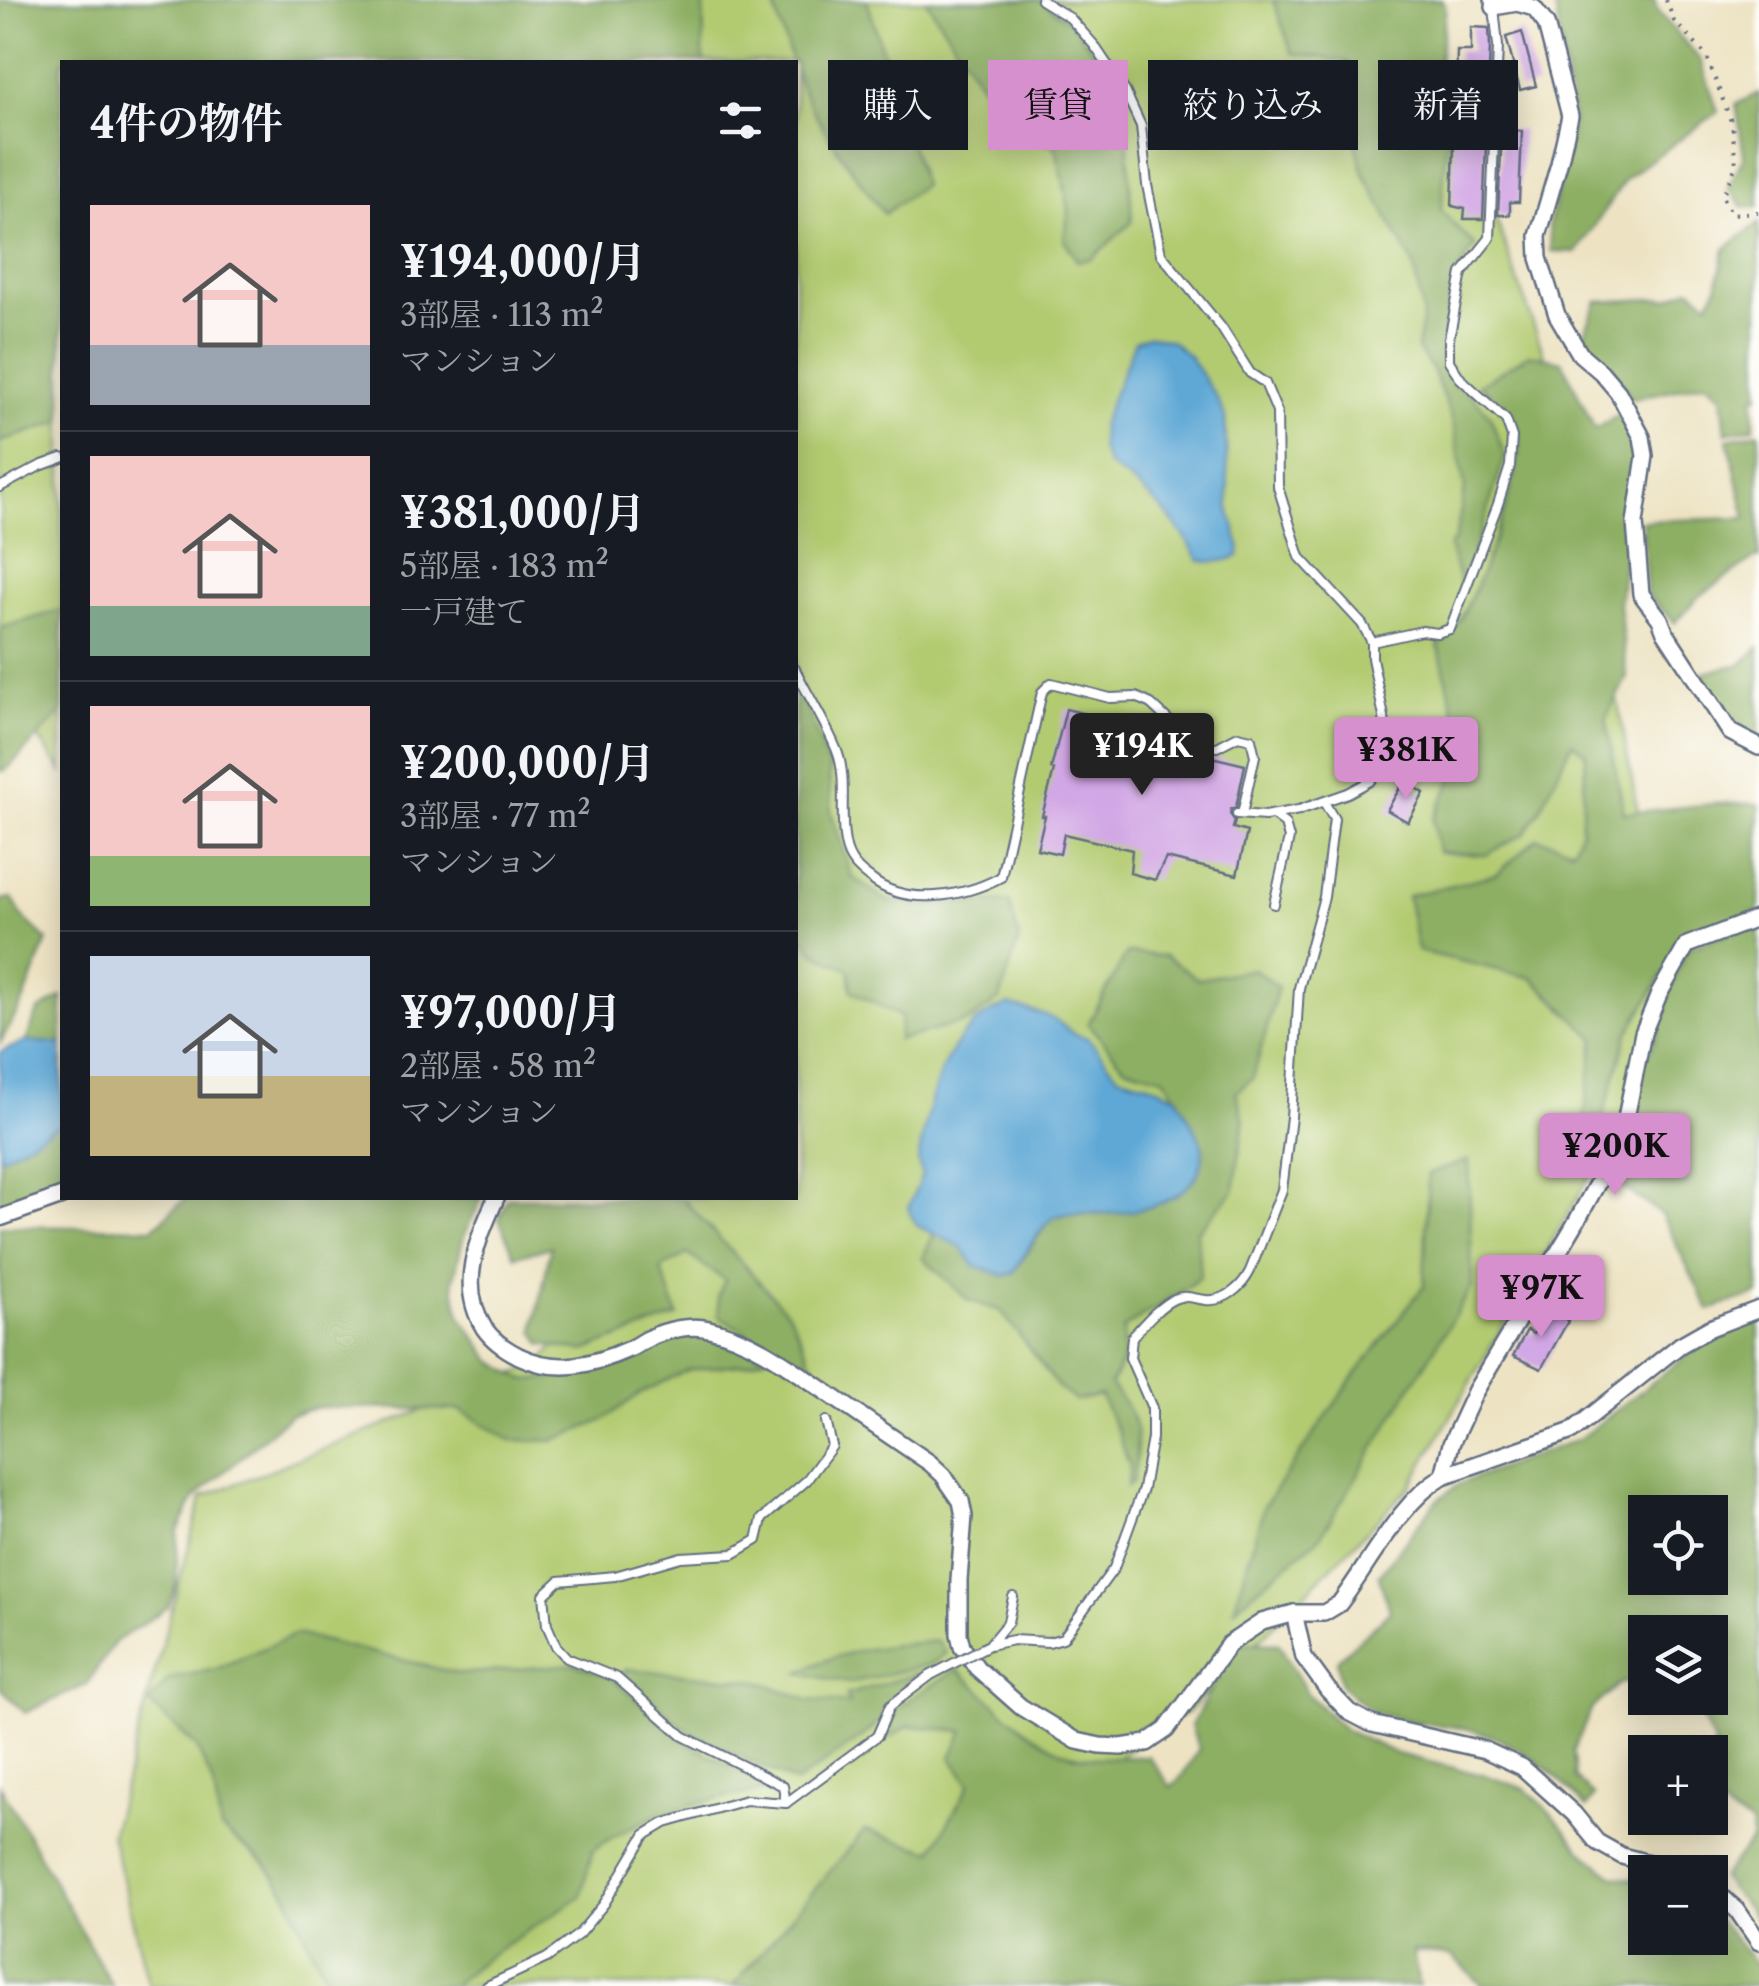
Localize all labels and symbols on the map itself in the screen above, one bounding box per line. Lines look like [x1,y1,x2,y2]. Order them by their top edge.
pin: ¥194K [1072,713,1212,798]
pin: ¥381K [1336,717,1476,802]
pin: ¥200K [1545,1113,1685,1198]
pin: ¥97K [1482,1255,1600,1340]

